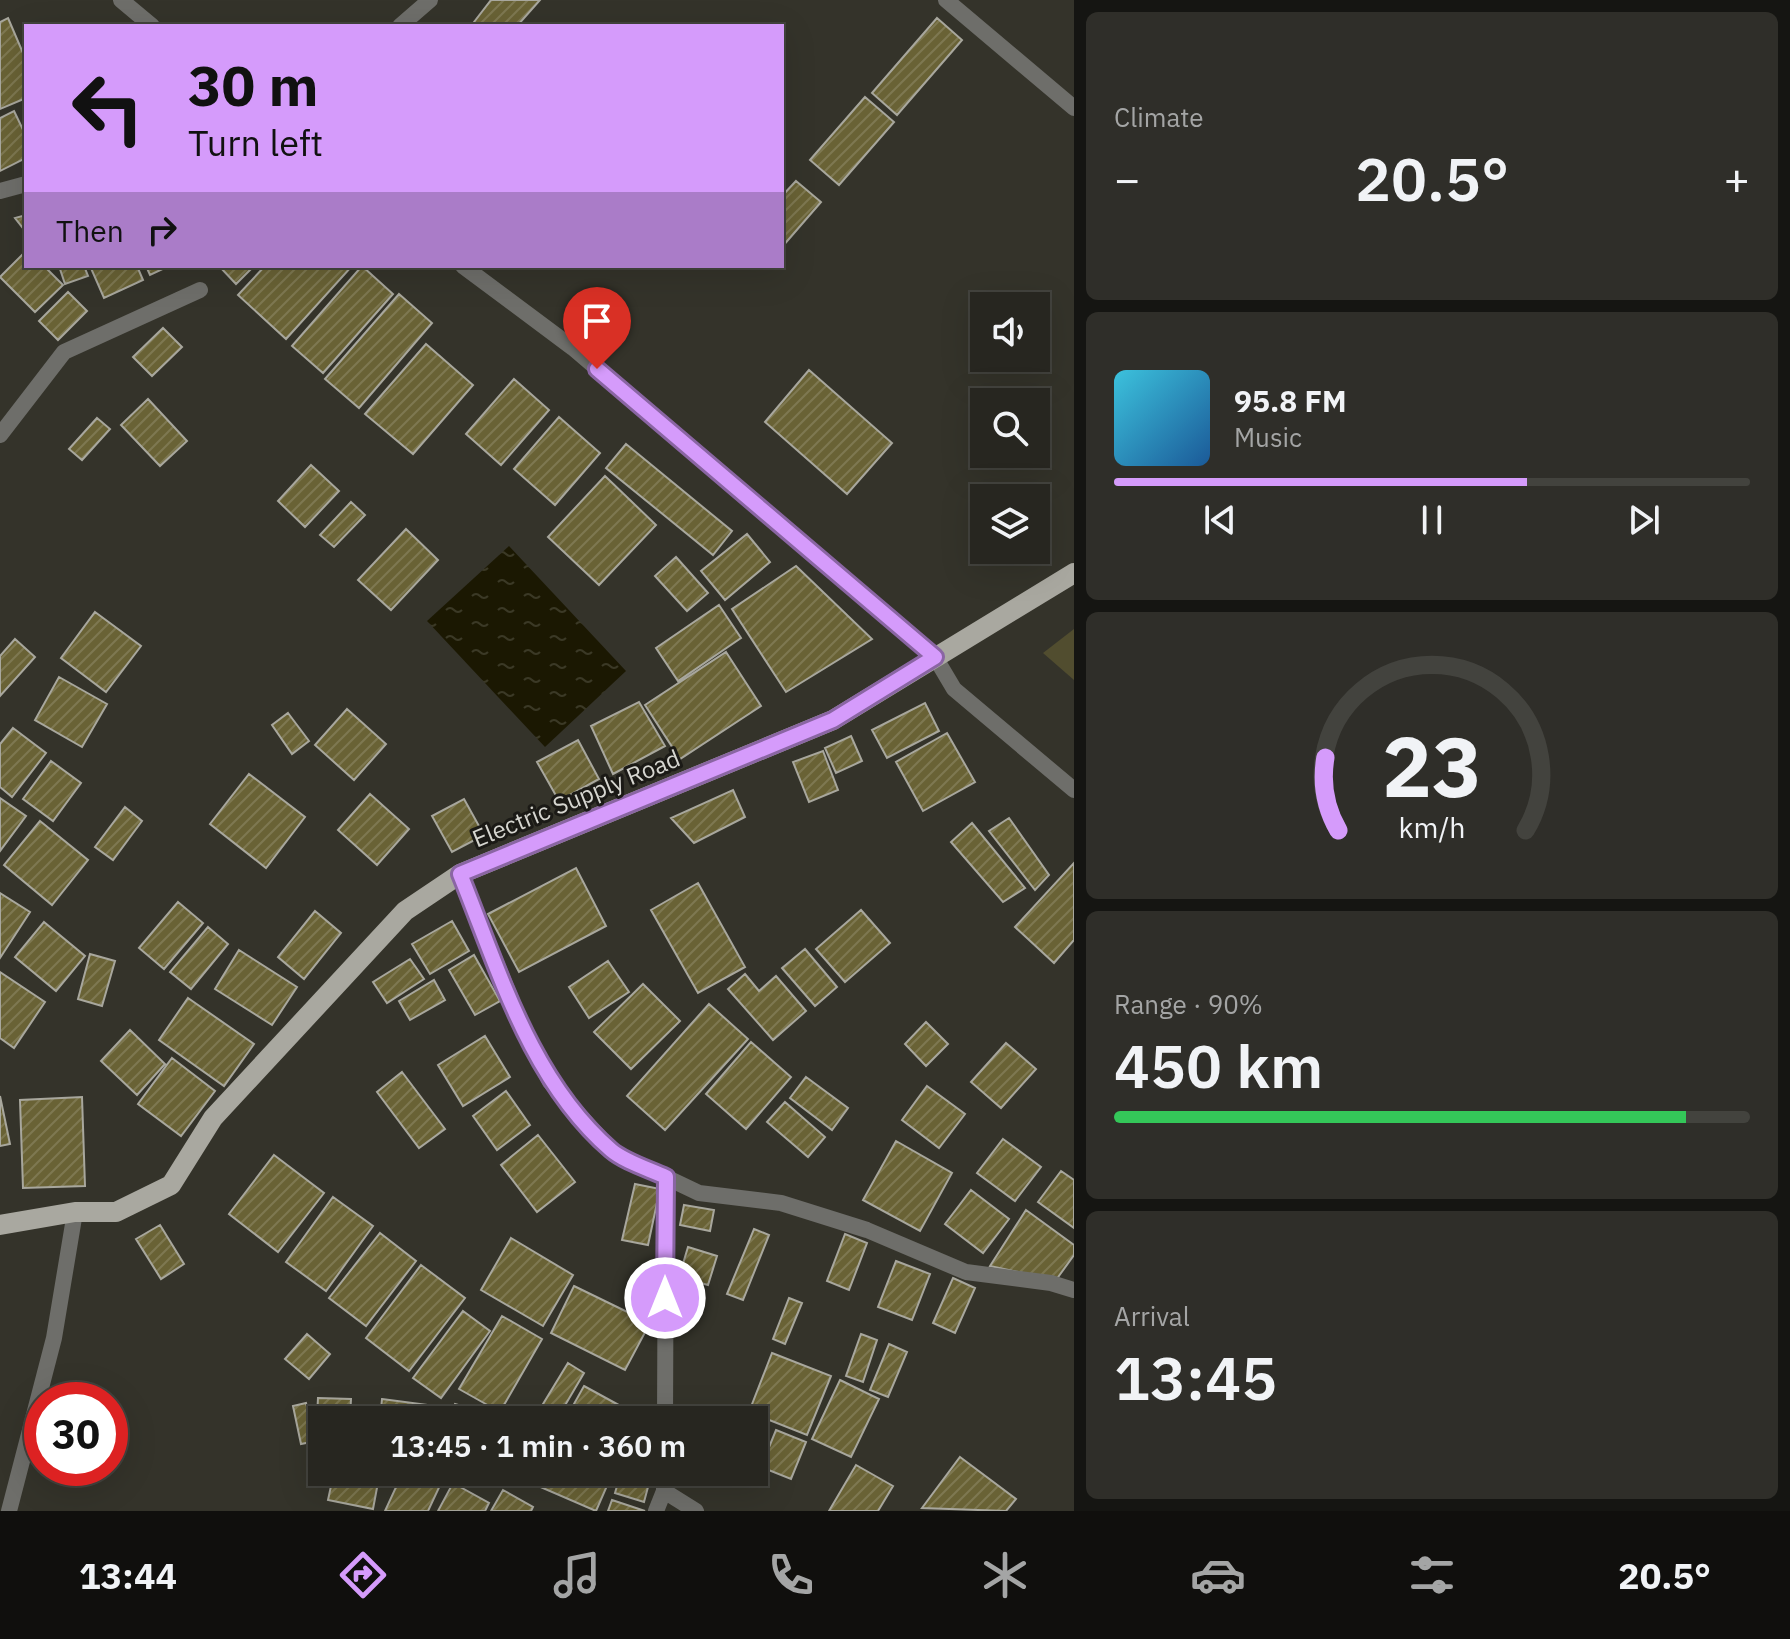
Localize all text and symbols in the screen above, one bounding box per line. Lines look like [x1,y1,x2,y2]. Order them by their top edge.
text: 30 m [188,49,318,121]
icon: left [56,56,160,160]
text: Climate [1114,100,1204,134]
text: Turn left [188,119,323,166]
text: 20.5° [1355,139,1509,218]
text: − [1114,150,1140,207]
text: + [1724,150,1750,207]
icon: right [140,208,184,252]
text: Then [56,211,124,250]
pin [563,287,631,369]
map controls [970,292,1050,564]
button: sound [970,292,1050,372]
icon: arrive [575,299,619,343]
text: 95.8 FM [1234,381,1347,420]
button: search [970,388,1050,468]
text: Music [1234,420,1302,454]
button: layers [970,484,1050,564]
icon: previous [1198,498,1242,542]
icon: pause [1410,498,1454,542]
icon: next [1622,498,1666,542]
text: 23 [1382,712,1482,820]
street label: Electric Supply Road [467,742,685,854]
text: km/h [1398,810,1466,847]
text: Range · 90% [1114,987,1263,1021]
text: 450 km [1114,1026,1323,1105]
position arrow [623,1256,707,1340]
text: Arrival [1114,1299,1190,1333]
text: 13:45 [1114,1338,1277,1417]
speed limit sign: 30 [24,1382,128,1486]
text: 13:45 · 1 min · 360 m [390,1426,686,1465]
icon: directions [335,1547,391,1603]
icon: music [549,1547,605,1603]
icon: phone [763,1547,819,1603]
icon: climate [977,1547,1033,1603]
icon: car [1190,1547,1246,1603]
icon: filters [1404,1547,1460,1603]
text: 13:44 [79,1552,177,1599]
text: 20.5° [1618,1552,1711,1599]

